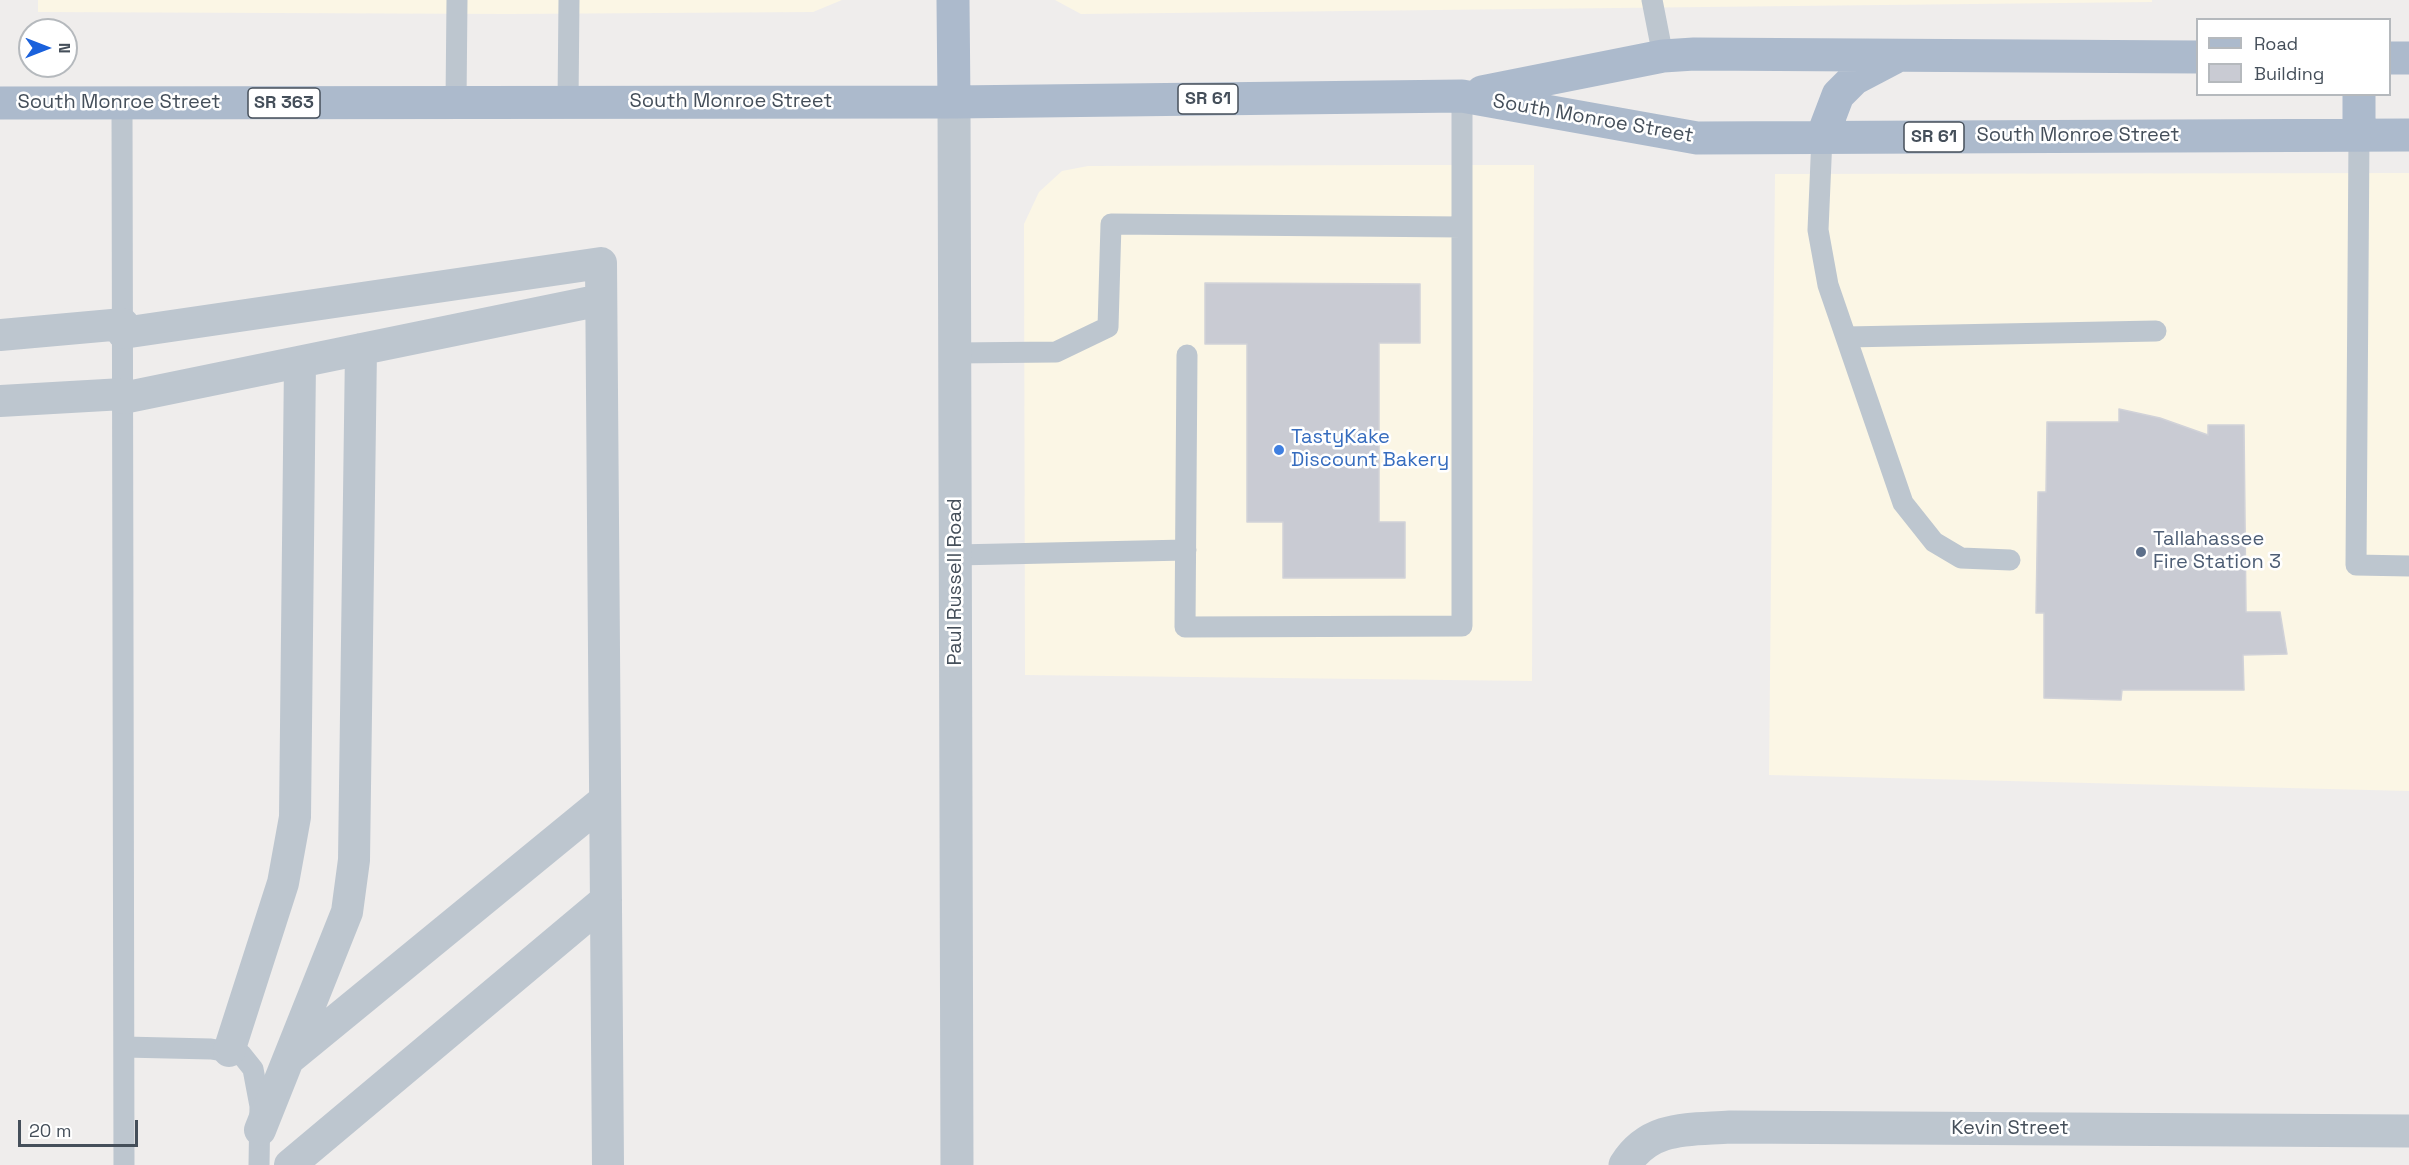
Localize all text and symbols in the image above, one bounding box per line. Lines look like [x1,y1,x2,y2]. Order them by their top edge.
north arrow [18,18,78,78]
legend [2196,18,2391,96]
text: Road [2254,32,2298,55]
text: N [54,43,75,53]
text: Building [2254,62,2324,85]
road number: SR 61 [1178,84,1238,114]
road number: SR 363 [248,88,320,118]
street label: South Monroe Street [629,90,833,114]
street label: South Monroe Street [1491,90,1695,148]
street label: South Monroe Street [17,91,221,115]
road number: SR 61 [1904,122,1964,152]
street label: South Monroe Street [1976,124,2180,148]
place label: TastyKake Discount Bakery [1291,426,1449,473]
marker: TastyKake Discount Bakery [1272,443,1286,457]
street label: Paul Russell Road [944,498,968,666]
place label: Tallahassee Fire Station 3 [2153,528,2281,575]
marker: Tallahassee Fire Station 3 [2134,545,2148,559]
scale bar [21,1108,141,1146]
street label: Kevin Street [1951,1117,2069,1141]
text: 20 m [29,1119,72,1142]

